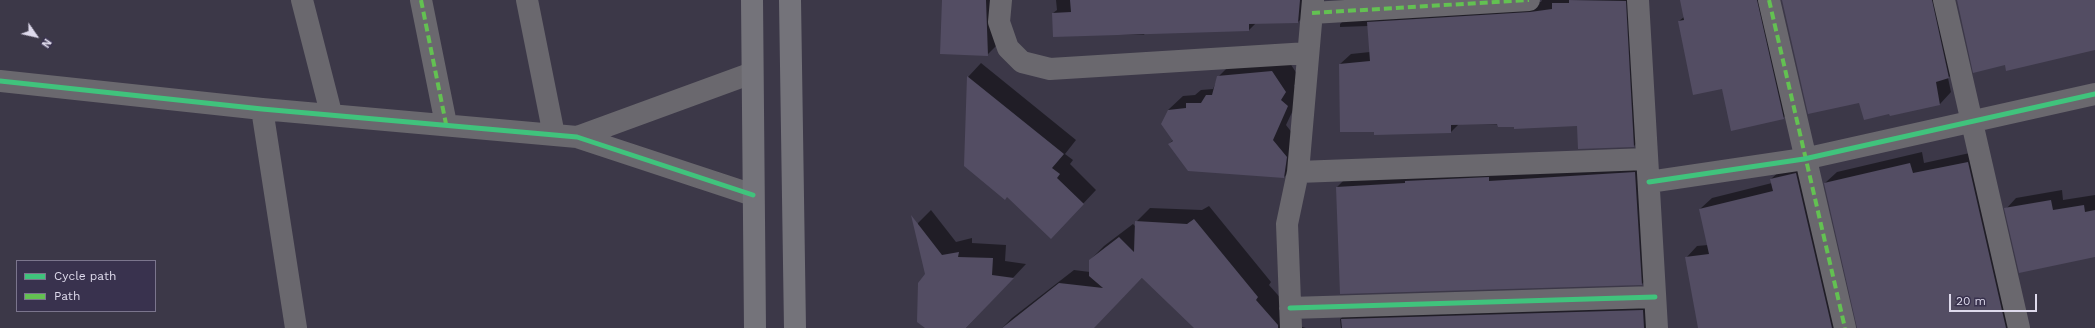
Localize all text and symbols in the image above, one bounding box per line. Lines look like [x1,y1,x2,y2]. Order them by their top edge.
north arrow [16,16,56,56]
text: N [39,36,54,50]
legend [16,260,156,312]
text: Cycle path [54,269,116,283]
scale bar [1951,286,2039,312]
text: Path [54,289,80,303]
text: 20 m [1956,294,1986,308]

